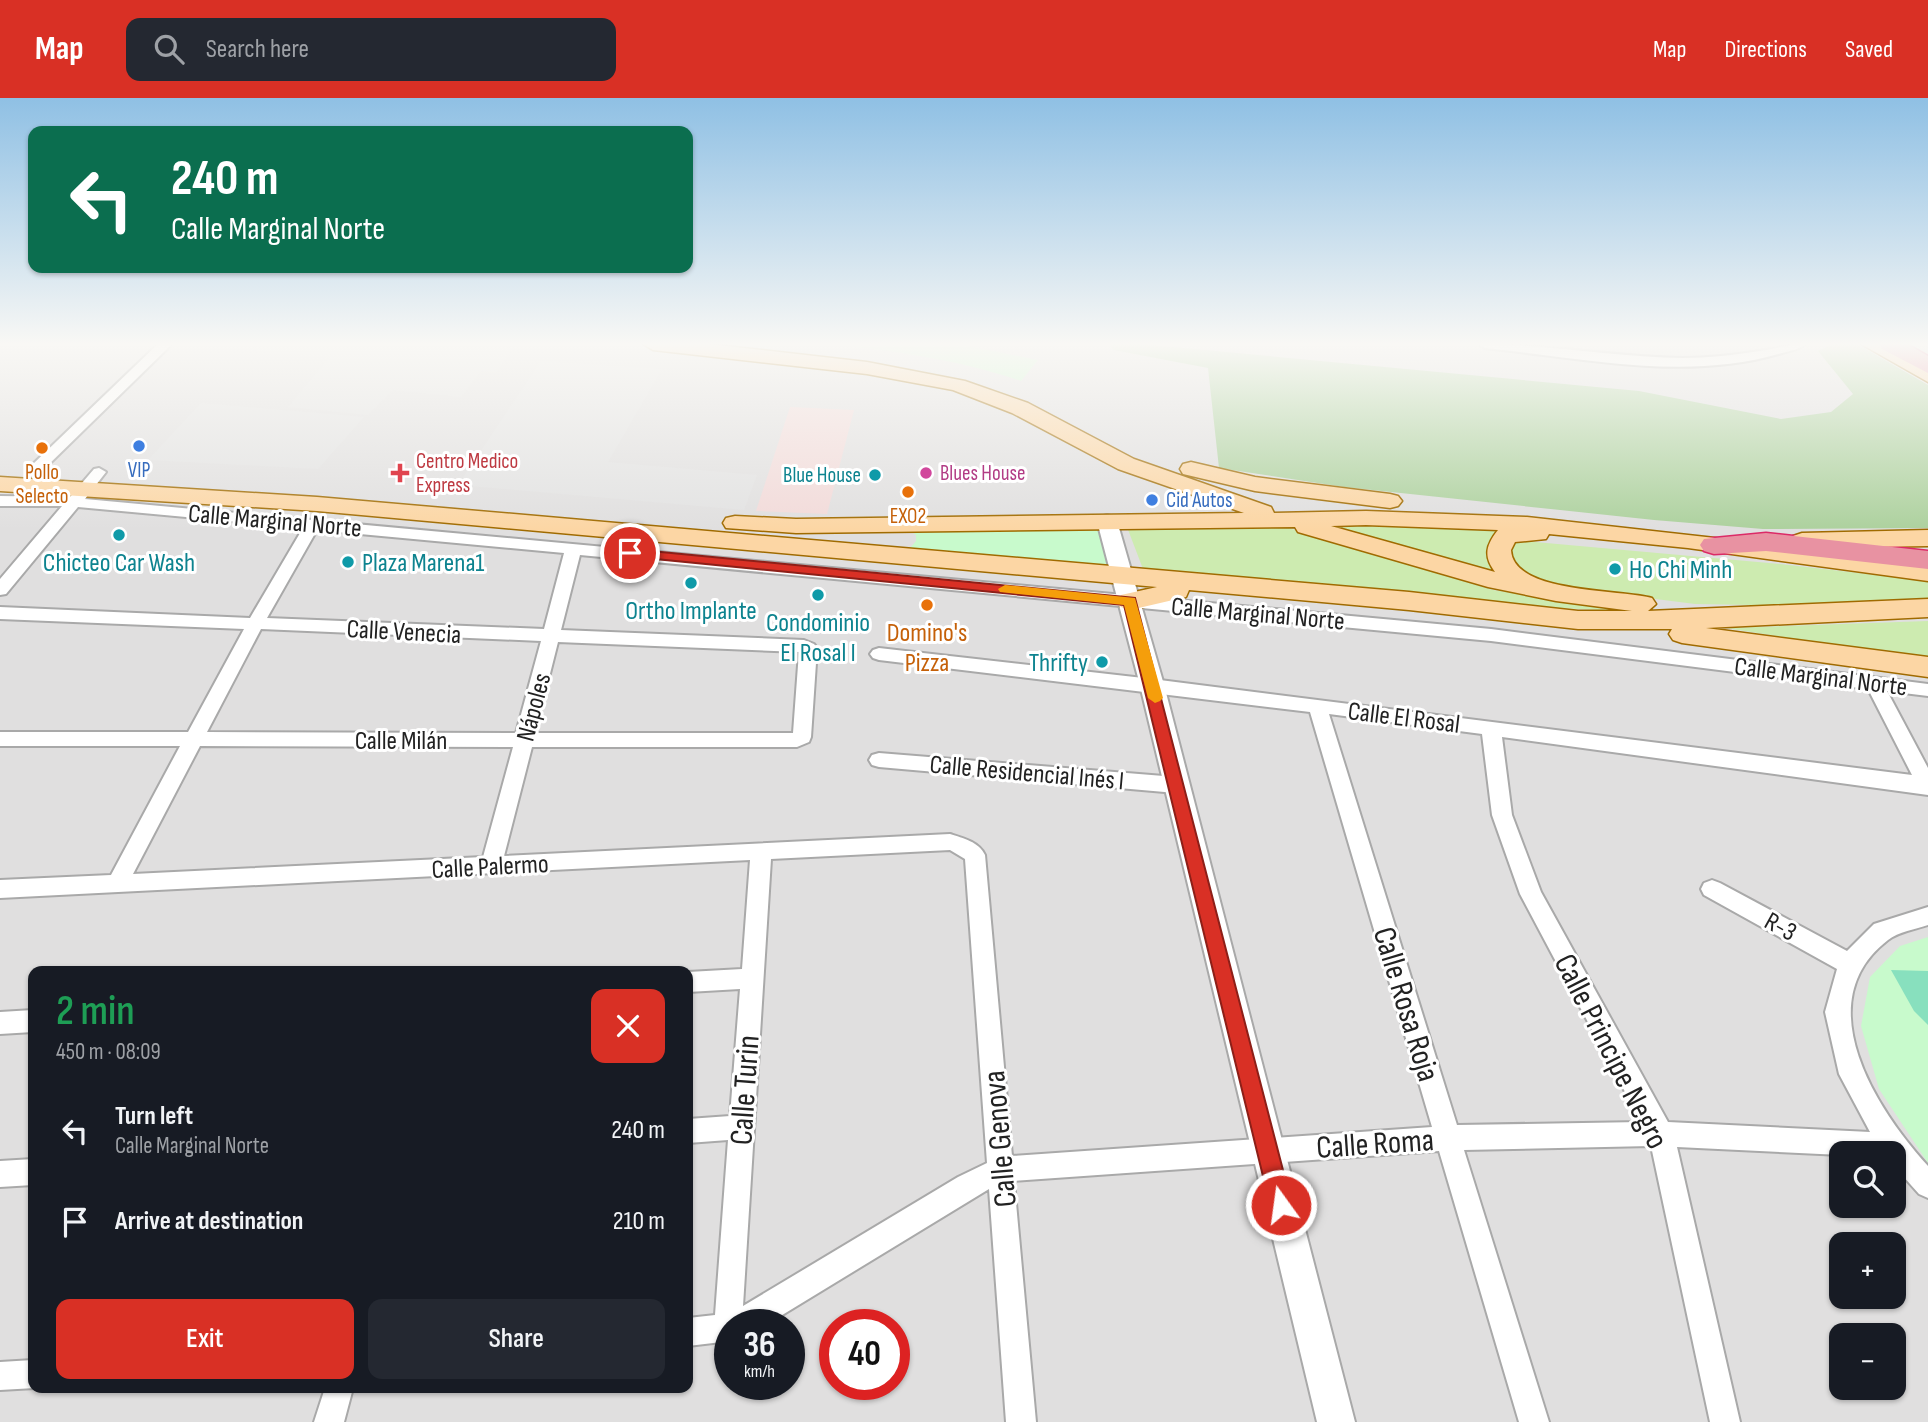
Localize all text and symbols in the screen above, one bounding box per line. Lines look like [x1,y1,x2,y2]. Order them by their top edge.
search box [126,18,616,81]
text: Map [35,29,84,69]
icon: search [150,30,188,68]
text: Search here [206,34,309,65]
text: Map [1653,35,1686,64]
text: Directions [1724,35,1807,64]
text: Saved [1845,35,1893,64]
text: 240 m [171,150,279,209]
icon: left [56,154,147,245]
text: Calle Marginal Norte [171,210,385,249]
marker: VIP [131,438,147,454]
marker: Pollo Selecto [34,440,50,456]
place label: Centro Medico Express [416,449,518,498]
place label: VIP [128,458,150,483]
place label: Pollo Selecto [15,460,69,509]
place label: Blues House [940,461,1026,486]
marker: Centro Medico Express [390,463,410,483]
place label: Blue House [783,463,861,488]
marker: Blues House [918,465,934,481]
marker: Blue House [867,467,883,483]
marker: EXO2 [900,484,916,500]
place label: Cid Autos [1166,488,1232,513]
marker: Cid Autos [1144,492,1160,508]
street label: Calle Marginal Norte [187,498,363,545]
place label: EXO2 [890,504,926,529]
pin [600,523,660,583]
marker: Chicteo Car Wash [111,527,127,543]
icon: arrive [611,534,649,572]
place label: Chicteo Car Wash [43,548,195,579]
place label: Plaza Marena1 [362,548,484,579]
marker: Plaza Marena1 [340,554,356,570]
place label: Ho Chi Minh [1629,555,1732,586]
marker: Ho Chi Minh [1607,561,1623,577]
marker: Ortho Implante [683,575,699,591]
marker: Condominio El Rosal I [810,587,826,603]
street label: Calle Marginal Norte [1170,591,1346,638]
place label: Ortho Implante [625,596,757,627]
marker: Domino's Pizza [919,597,935,613]
place label: Condominio El Rosal I [766,608,870,669]
street label: Calle Venecia [346,614,462,651]
place label: Domino's Pizza [887,618,967,679]
place label: Thrifty [1029,648,1088,679]
street label: Calle Marginal Norte [1733,652,1909,703]
marker: Thrifty [1094,654,1110,670]
street label: Nápoles [510,670,558,745]
street label: Calle El Rosal [1346,696,1462,741]
street label: Calle Milán [355,726,447,757]
street label: Calle Residencial Inés I [928,750,1125,797]
street label: Calle Palermo [431,849,549,886]
street label: R-3 [1759,906,1802,949]
street label: Calle Rosa Roja [1364,923,1448,1086]
street label: Calle Principe Negro [1545,948,1676,1156]
text: 2 min [56,986,135,1037]
button: close [591,989,665,1063]
street label: Calle Turin [722,1034,769,1146]
text: 450 m · 08:09 [56,1038,161,1066]
street label: Calle Genova [975,1069,1026,1209]
text: Turn left [115,1101,193,1132]
icon: left [56,1112,94,1150]
text: 240 m [611,1115,665,1146]
street label: Calle Roma [1315,1121,1435,1168]
text: Calle Marginal Norte [115,1132,269,1160]
map controls [1829,1141,1906,1400]
button: search [1829,1141,1906,1218]
position arrow [1244,1168,1318,1242]
icon: arrive [56,1203,94,1241]
text: Arrive at destination [115,1206,303,1237]
text: 210 m [613,1206,665,1237]
button: + [1829,1232,1906,1309]
button: Exit [56,1299,354,1379]
button: Share [368,1299,665,1379]
speed limit sign: 40 [819,1309,910,1400]
button: − [1829,1323,1906,1400]
text: 36 [743,1324,776,1367]
text: km/h [744,1361,775,1382]

